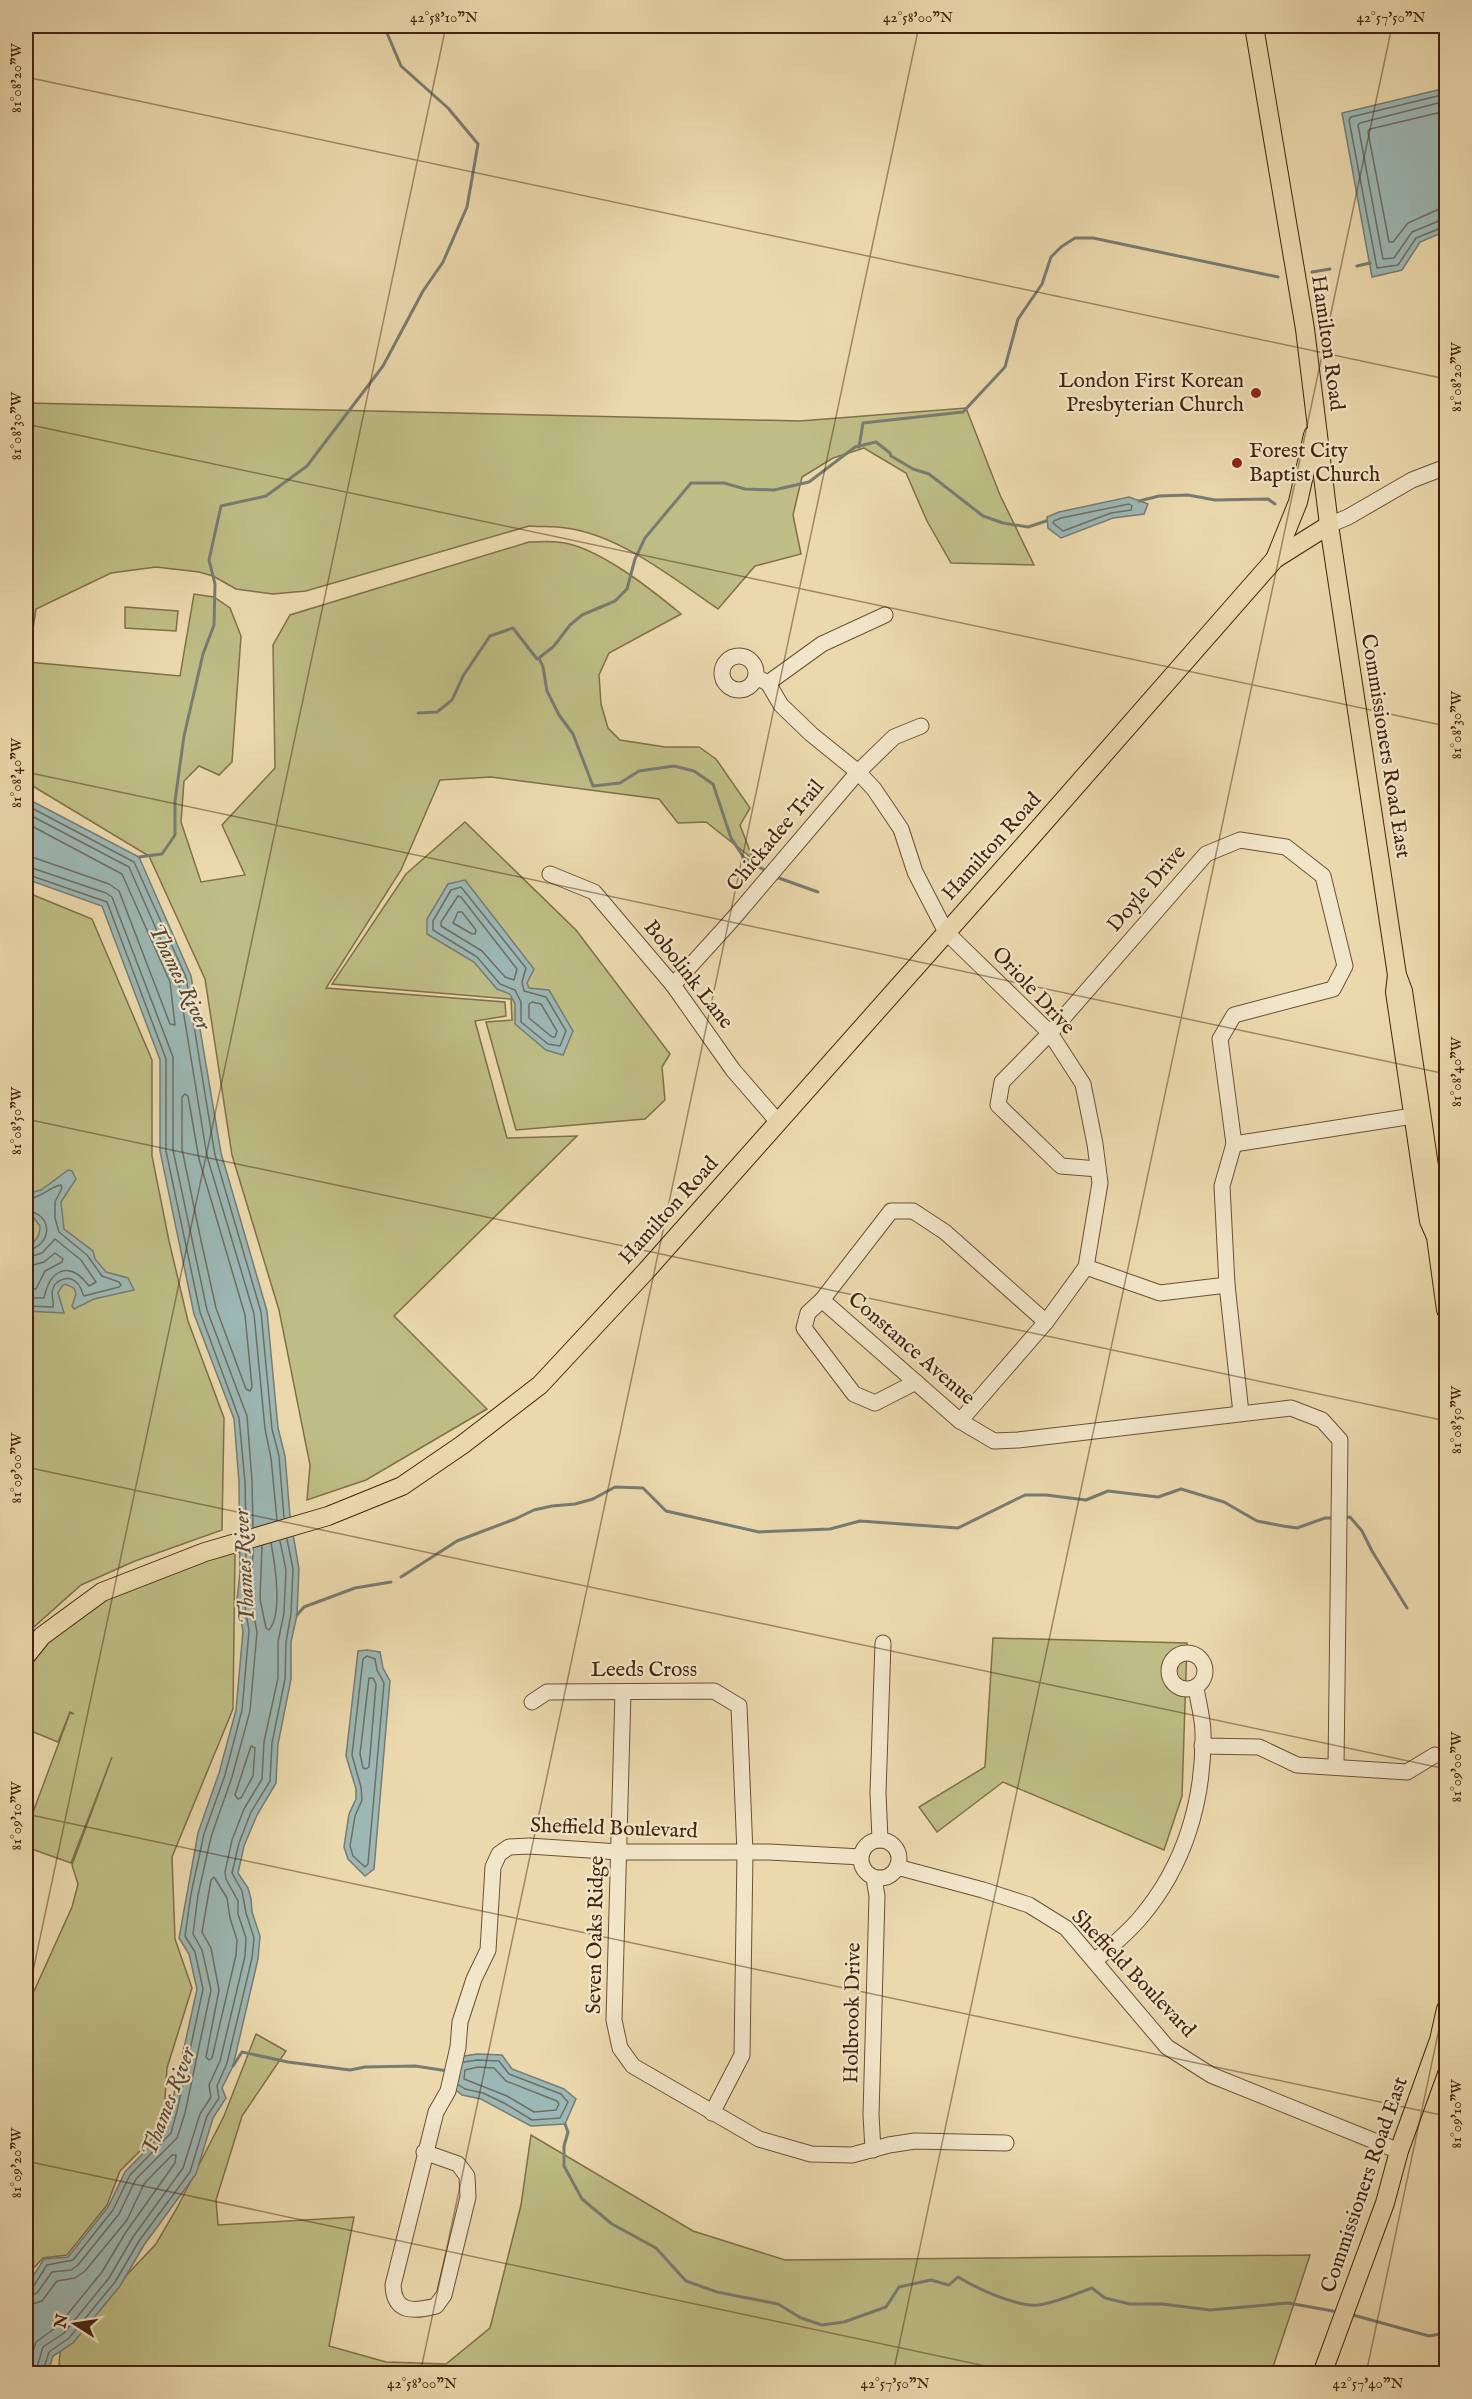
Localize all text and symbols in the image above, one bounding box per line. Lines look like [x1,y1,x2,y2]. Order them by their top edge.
text: 42°58'10"N [410,8,478,27]
text: 42°58'00"N [883,8,953,27]
text: 42°57'50"N [1357,8,1425,27]
text: 81°08'20"W [7,42,26,113]
street label: Hamilton Road [1304,274,1350,413]
text: 81°08'20"W [1447,341,1466,412]
place label: London First Korean Presbyterian Church [1058,368,1244,419]
marker: London First Korean Presbyterian Church [1249,386,1263,400]
text: 81°08'30"W [7,391,26,460]
place label: Forest City Baptist Church [1249,438,1380,489]
marker: Forest City Baptist Church [1230,456,1244,470]
street label: Commissioners Road East [1354,632,1416,860]
text: 81°08'30"W [1447,690,1466,759]
text: 81°08'40"W [7,737,26,808]
street label: Chickadee Trail [721,774,831,898]
street label: Hamilton Road [936,787,1048,907]
street label: Doyle Drive [1102,840,1192,938]
street label: Bobolink Lane [637,915,739,1035]
water label: Thames River [141,919,217,1036]
street label: Oriole Drive [985,941,1081,1041]
text: 81°08'40"W [1447,1036,1466,1107]
text: 81°08'50"W [7,1086,26,1155]
street label: Hamilton Road [613,1151,725,1271]
street label: Constance Avenue [842,1286,980,1412]
text: 81°08'50"W [1447,1385,1466,1454]
text: 81°09'00"W [7,1432,26,1503]
water label: Thames River [228,1506,262,1624]
street label: Leeds Cross [591,1657,697,1684]
text: 81°09'00"W [1447,1731,1466,1802]
text: 81°09'10"W [7,1781,26,1850]
street label: Sheffield Boulevard [530,1813,699,1845]
street label: Seven Oaks Ridge [581,1855,611,2014]
street label: Sheffield Boulevard [1065,1904,1201,2044]
street label: Holbrook Drive [838,1942,868,2084]
water label: Thames River [135,2042,203,2161]
street label: Commissioners Road East [1315,2073,1415,2297]
text: 81°09'10"W [1447,2079,1466,2148]
text: 81°09'20"W [7,2127,26,2198]
north arrow [45,2294,105,2354]
text: N [51,2312,74,2331]
text: 42°58'00"N [387,2374,457,2393]
text: 42°57'50"N [861,2374,929,2393]
text: 42°57'40"N [1333,2374,1403,2393]

